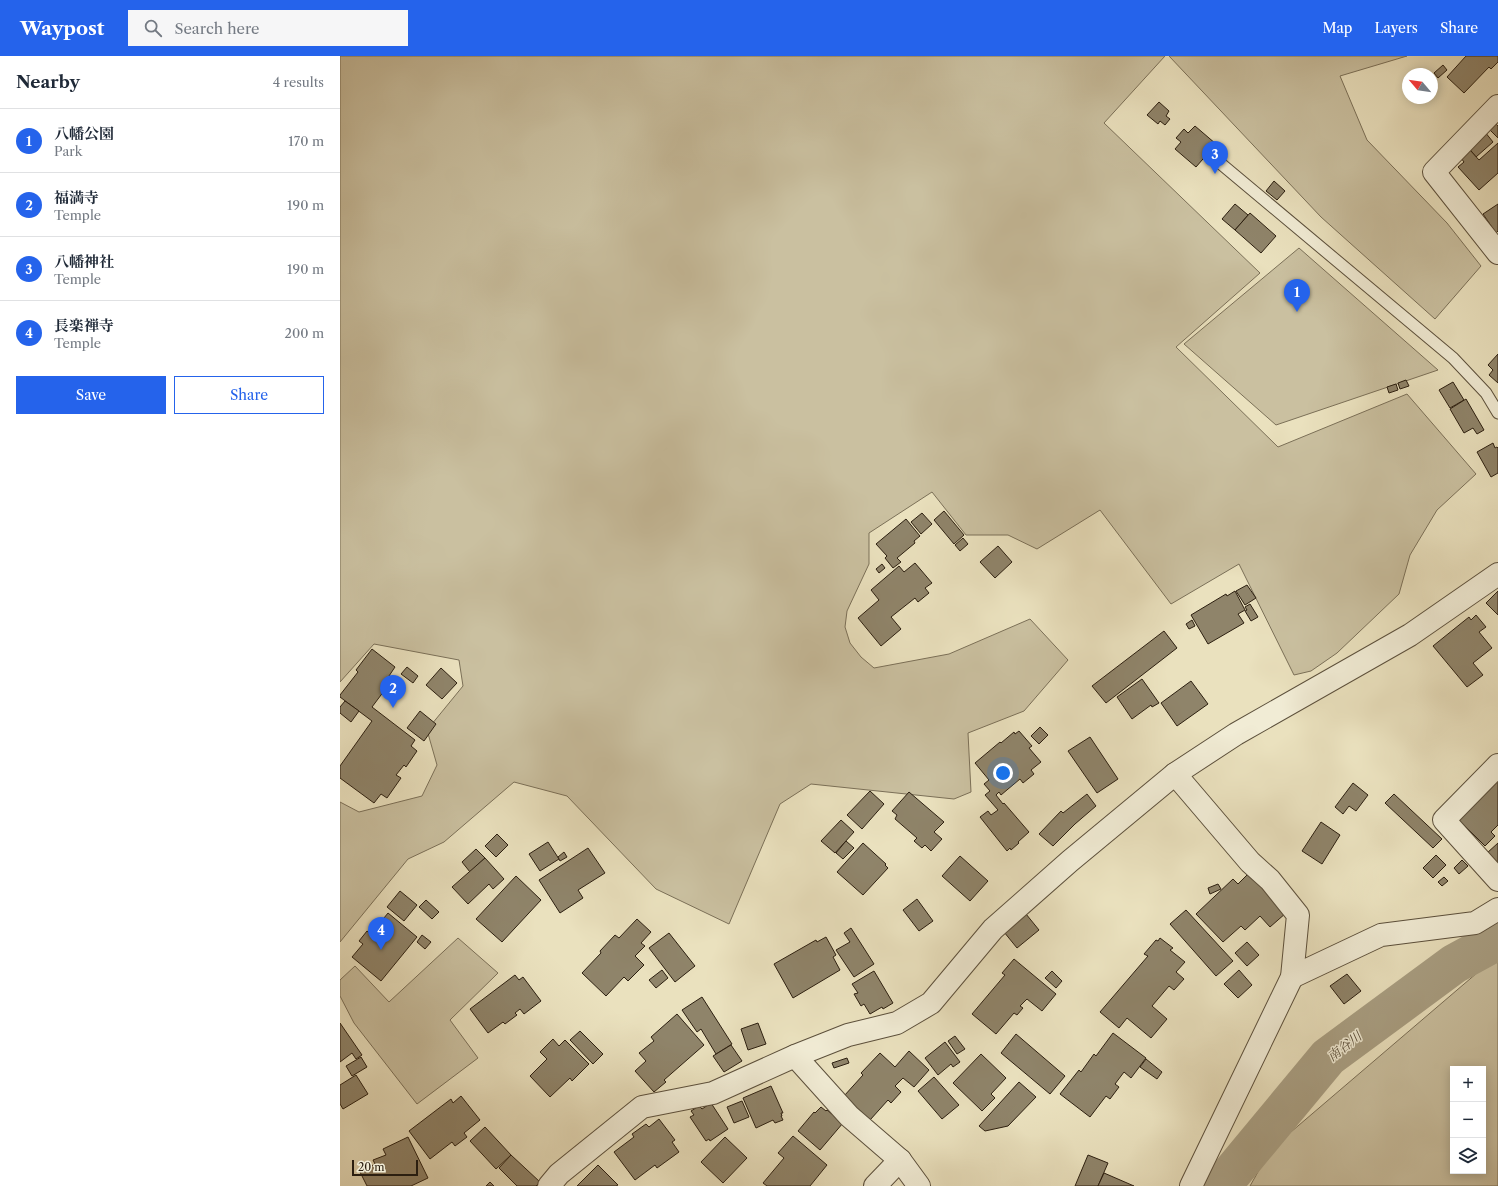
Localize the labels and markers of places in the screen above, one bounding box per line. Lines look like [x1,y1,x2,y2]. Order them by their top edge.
pin: 3 [1202,141,1228,174]
pin: 1 [1284,279,1310,312]
pin: 2 [380,675,406,708]
pin: 4 [368,917,394,950]

